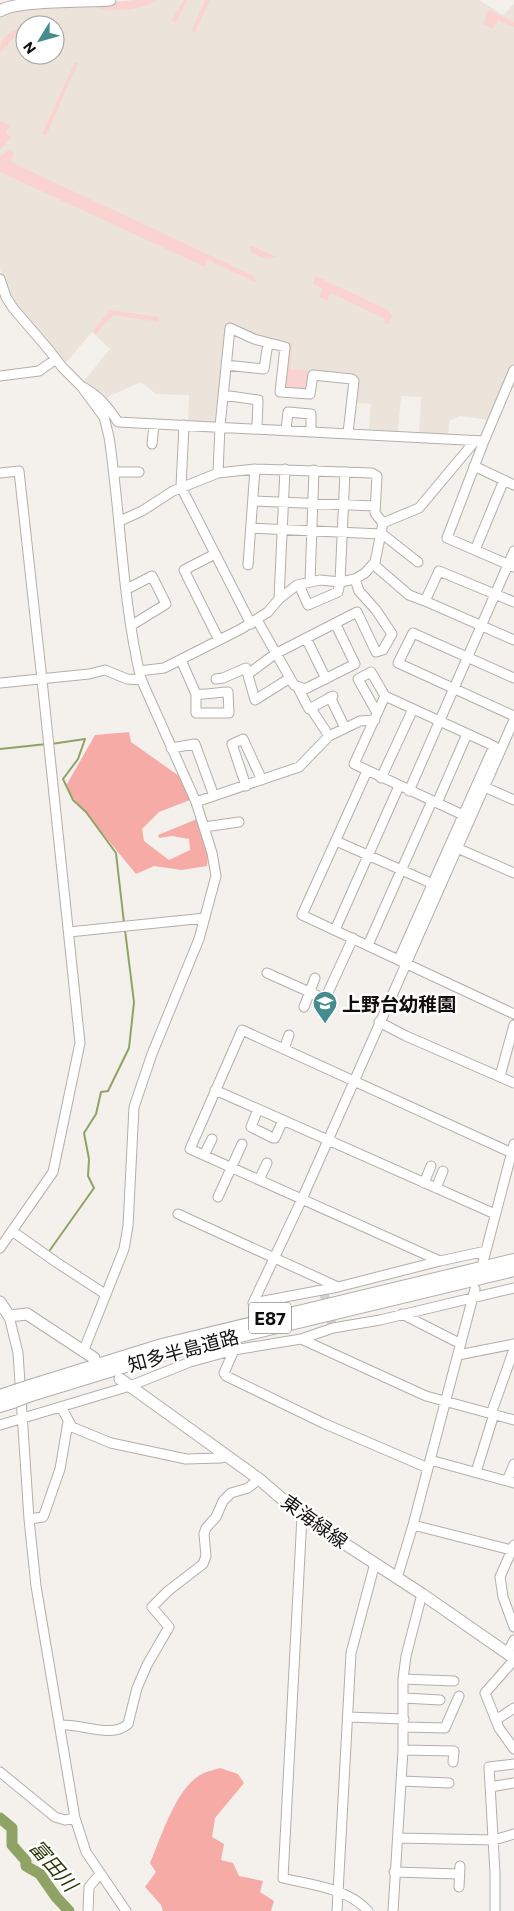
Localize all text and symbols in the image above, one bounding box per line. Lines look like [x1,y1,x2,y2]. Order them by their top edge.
north arrow [15,15,65,65]
text: N [19,39,39,57]
school or university icon: 上野台幼稚園 [312,990,338,1024]
place label: 上野台幼稚園 [342,992,456,1015]
road number: E87 [249,1302,291,1334]
street label: 知多半島道路 [125,1324,241,1376]
street label: 東海緑線 [277,1489,353,1553]
water label: 富田川 [25,1834,84,1897]

